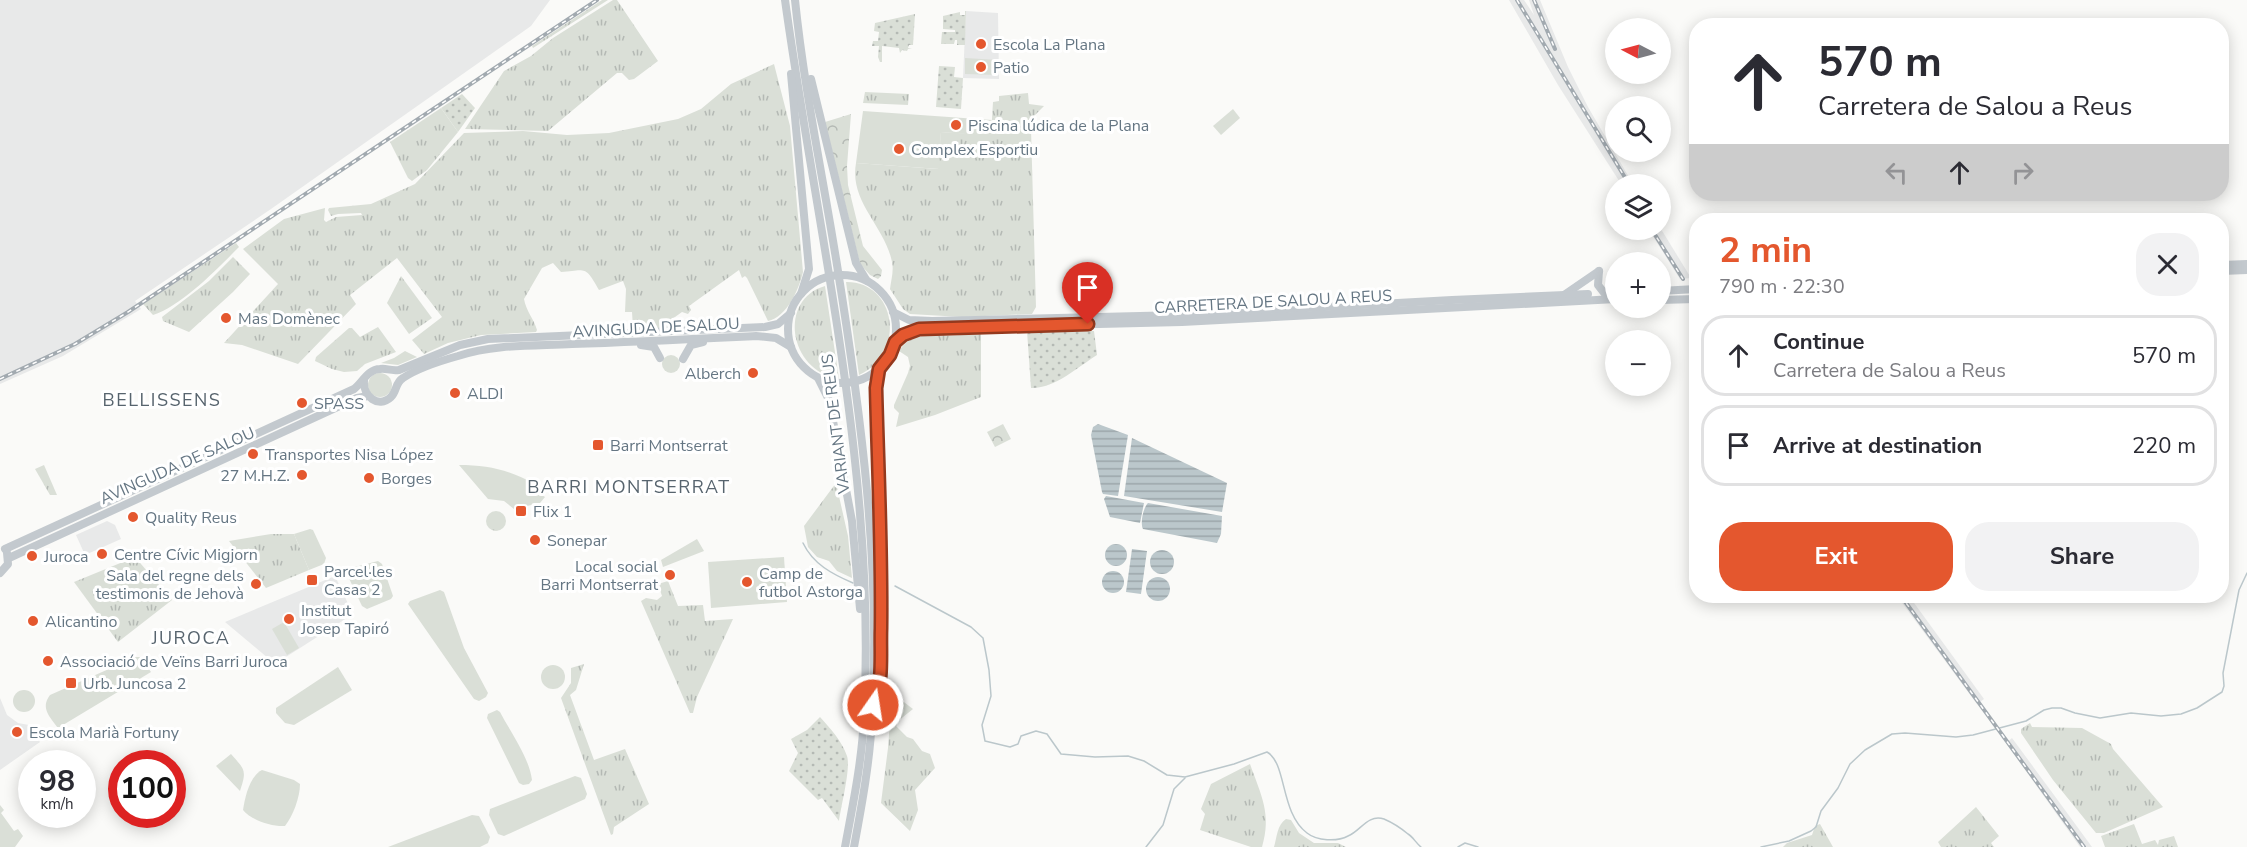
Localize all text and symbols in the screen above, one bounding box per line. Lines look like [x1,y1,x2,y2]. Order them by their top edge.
north arrow [1605,18,1671,84]
map controls [1605,18,1671,396]
place label: Escola La Plana [993,34,1106,56]
text: 570 m [1818,34,1942,91]
marker: Escola La Plana [974,37,988,51]
icon: ahead [1719,42,1797,120]
place label: Patio [993,57,1030,79]
marker: Patio [974,60,988,74]
text: Carretera de Salou a Reus [1818,88,2132,125]
button: search [1605,96,1671,162]
place label: Piscina lúdica de la Plana [968,115,1149,137]
marker: Piscina lúdica de la Plana [949,118,963,132]
place label: Complex Esportiu [911,139,1038,161]
marker: Complex Esportiu [892,142,906,156]
icon: left [1880,156,1913,189]
icon: ahead [1943,156,1976,189]
icon: right [2006,156,2039,189]
button: layers [1605,174,1671,240]
text: 2 min [1719,226,1812,275]
button: close [2136,233,2199,296]
button: + [1605,252,1671,318]
pin [1062,262,1113,324]
icon: arrive [1071,271,1104,304]
text: 790 m · 22:30 [1719,273,1845,300]
street label: CARRETERA DE SALOU A REUS [1154,285,1393,319]
place label: Mas Domènec [238,308,341,330]
marker: Mas Domènec [219,311,233,325]
street label: AVINGUDA DE SALOU [572,313,740,343]
text: Continue [1773,327,1864,357]
button: − [1605,330,1671,396]
icon: ahead [1722,339,1755,372]
text: 570 m [2132,341,2196,371]
street label: VARIANT DE REUS [816,353,856,496]
text: Carretera de Salou a Reus [1773,357,2006,384]
place label: Alberch [685,363,741,385]
marker: Alberch [746,366,760,380]
place label: ALDI [467,383,503,405]
marker: ALDI [448,386,462,400]
district label: BELLISSENS [103,388,221,412]
place label: SPASS [314,393,364,415]
marker: SPASS [295,396,309,410]
street label: AVINGUDA DE SALOU [97,422,258,510]
icon: arrive [1722,429,1755,462]
text: Arrive at destination [1773,431,1982,461]
text: 220 m [2132,431,2196,461]
place label: Barri Montserrat [610,435,728,457]
marker: Barri Montserrat [591,438,605,452]
place label: Transportes Nisa López [265,444,433,466]
marker: Transportes Nisa López [246,447,260,461]
place label: 27 M.H.Z. [220,465,290,487]
marker: 27 M.H.Z. [295,468,309,482]
place label: Borges [381,468,432,490]
marker: Borges [362,471,376,485]
district label: BARRI MONTSERRAT [527,475,731,499]
place label: Flix 1 [533,501,572,523]
marker: Flix 1 [514,504,528,518]
place label: Quality Reus [145,507,237,529]
marker: Quality Reus [126,510,140,524]
button: Exit [1719,522,1953,591]
button: Share [1965,522,2199,591]
place label: Sonepar [547,530,607,552]
marker: Sonepar [528,533,542,547]
place label: Centre Cívic Migjorn [114,544,258,566]
place label: Juroca [43,546,89,568]
marker: Centre Cívic Migjorn [95,547,109,561]
marker: Juroca [25,549,39,563]
place label: Local social Barri Montserrat [540,556,658,596]
place label: Parcel·les Casas 2 [324,561,393,601]
place label: Camp de futbol Astorga [759,563,863,603]
place label: Sala del regne dels testimonis de Jehovà [96,565,244,605]
marker: Local social Barri Montserrat [663,568,677,582]
marker: Parcel·les Casas 2 [305,573,319,587]
marker: Camp de futbol Astorga [740,575,754,589]
marker: Sala del regne dels testimonis de Jehovà [249,577,263,591]
place label: Institut Josep Tapiró [300,600,389,640]
place label: Alicantino [45,611,117,633]
marker: Institut Josep Tapiró [282,612,296,626]
marker: Alicantino [26,614,40,628]
district label: JUROCA [151,626,230,650]
place label: Associació de Veïns Barri Juroca [60,651,288,673]
marker: Associació de Veïns Barri Juroca [41,654,55,668]
place label: Urb. Juncosa 2 [83,673,186,695]
position arrow [841,673,905,737]
marker: Urb. Juncosa 2 [64,676,78,690]
place label: Escola Marià Fortuny [29,722,180,744]
marker: Escola Marià Fortuny [10,725,24,739]
speed limit sign: 100 [108,750,186,828]
text: 98 [39,761,75,802]
text: km/h [40,794,74,814]

